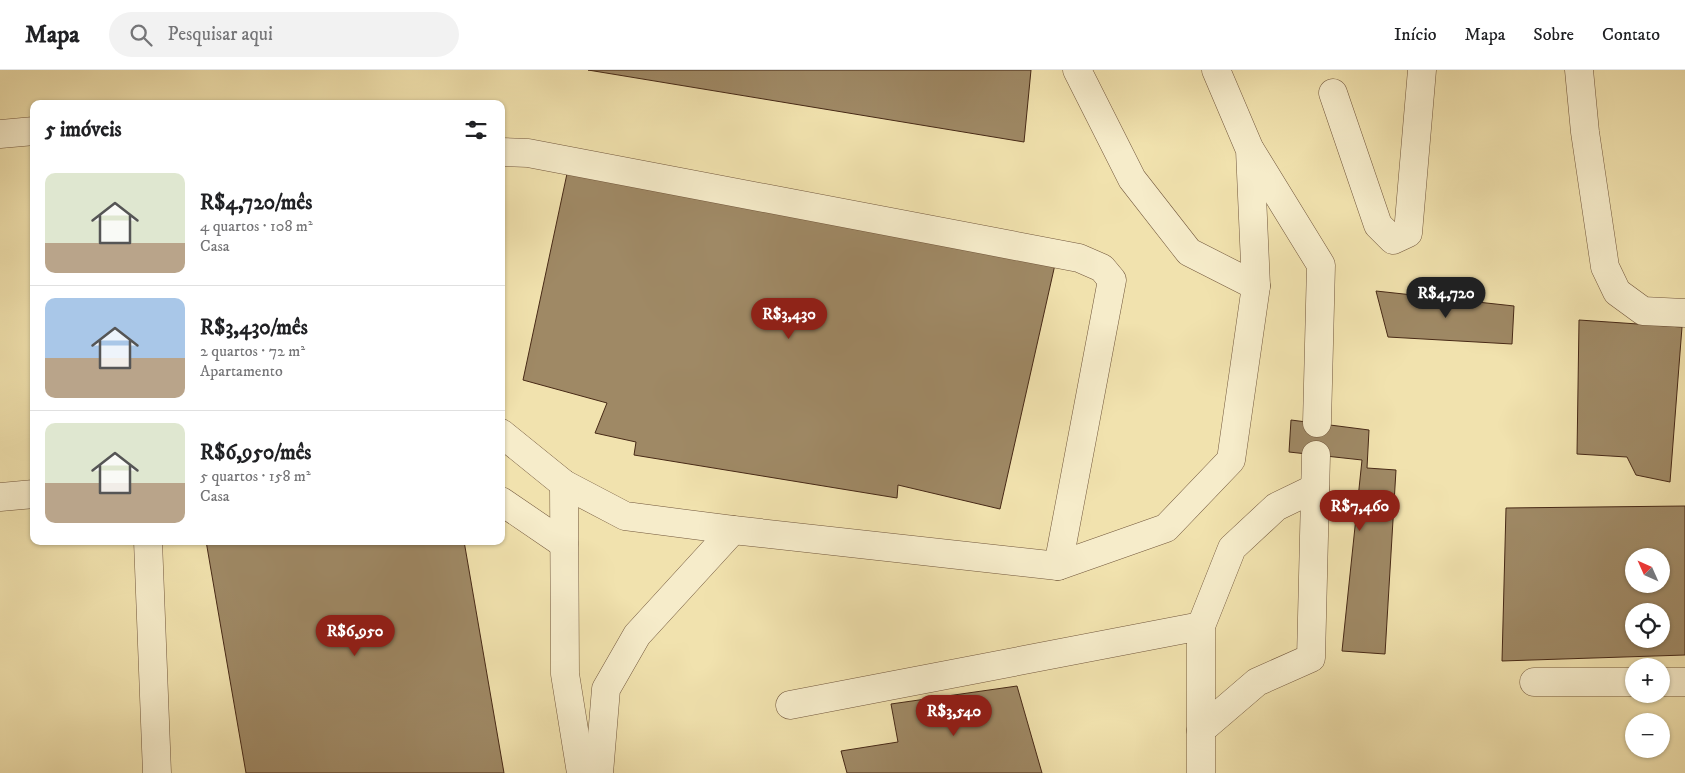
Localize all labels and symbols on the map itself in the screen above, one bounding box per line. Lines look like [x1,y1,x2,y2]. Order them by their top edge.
pin: R$4,720 [1400,276,1492,319]
pin: R$3,430 [743,298,835,340]
pin: R$7,460 [1314,490,1406,532]
north arrow [1625,548,1670,592]
pin: R$6,950 [309,614,401,657]
pin: R$3,540 [908,694,1000,737]

